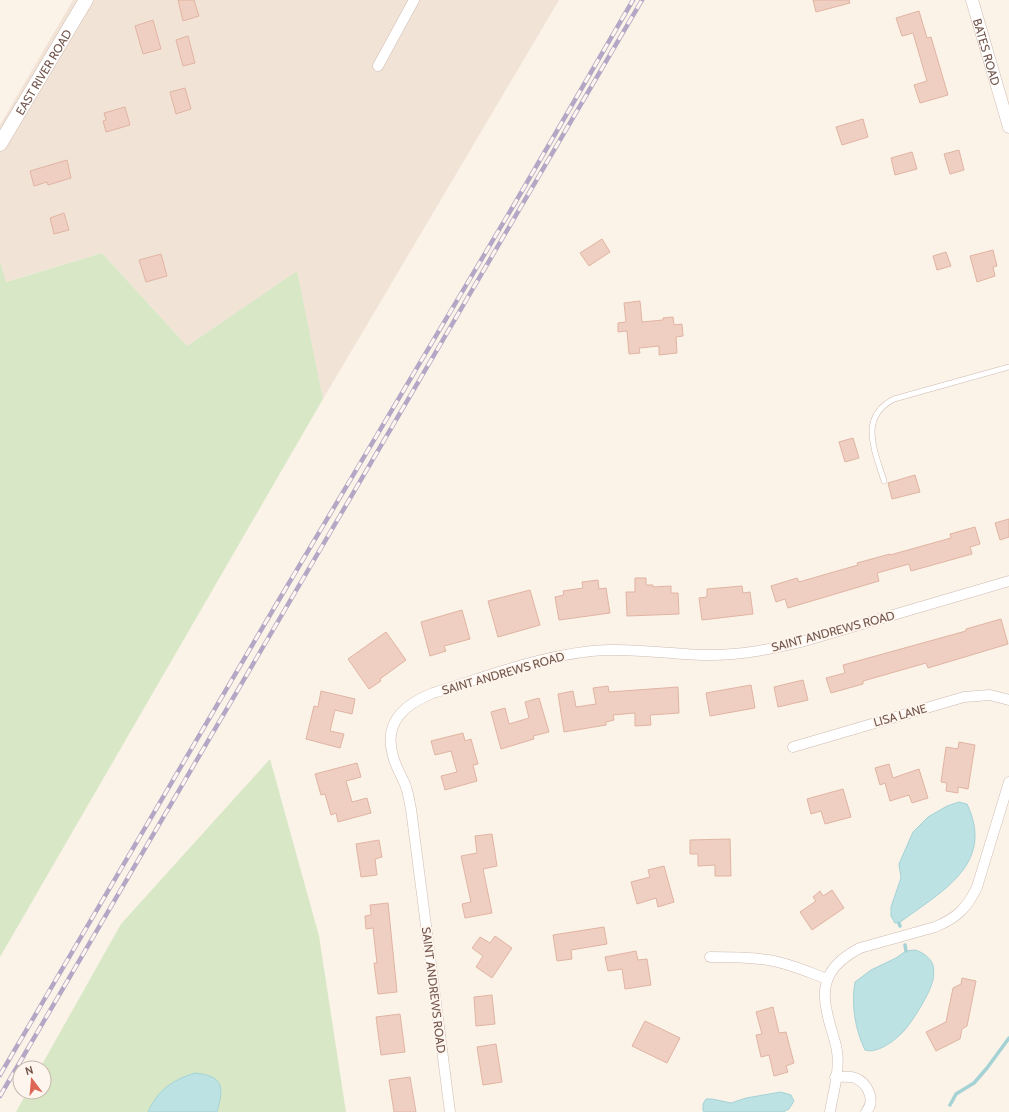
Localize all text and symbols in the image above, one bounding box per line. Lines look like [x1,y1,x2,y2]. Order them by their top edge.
street label: BATES ROAD [970,17,1004,87]
street label: EAST RIVER ROAD [12,26,74,117]
street label: SAINT ANDREWS ROAD [770,607,897,655]
street label: SAINT ANDREWS ROAD [440,648,566,698]
street label: LISA LANE [872,700,929,730]
street label: SAINT ANDREWS ROAD [419,926,449,1054]
north arrow [12,1060,52,1100]
text: N [24,1063,35,1078]

